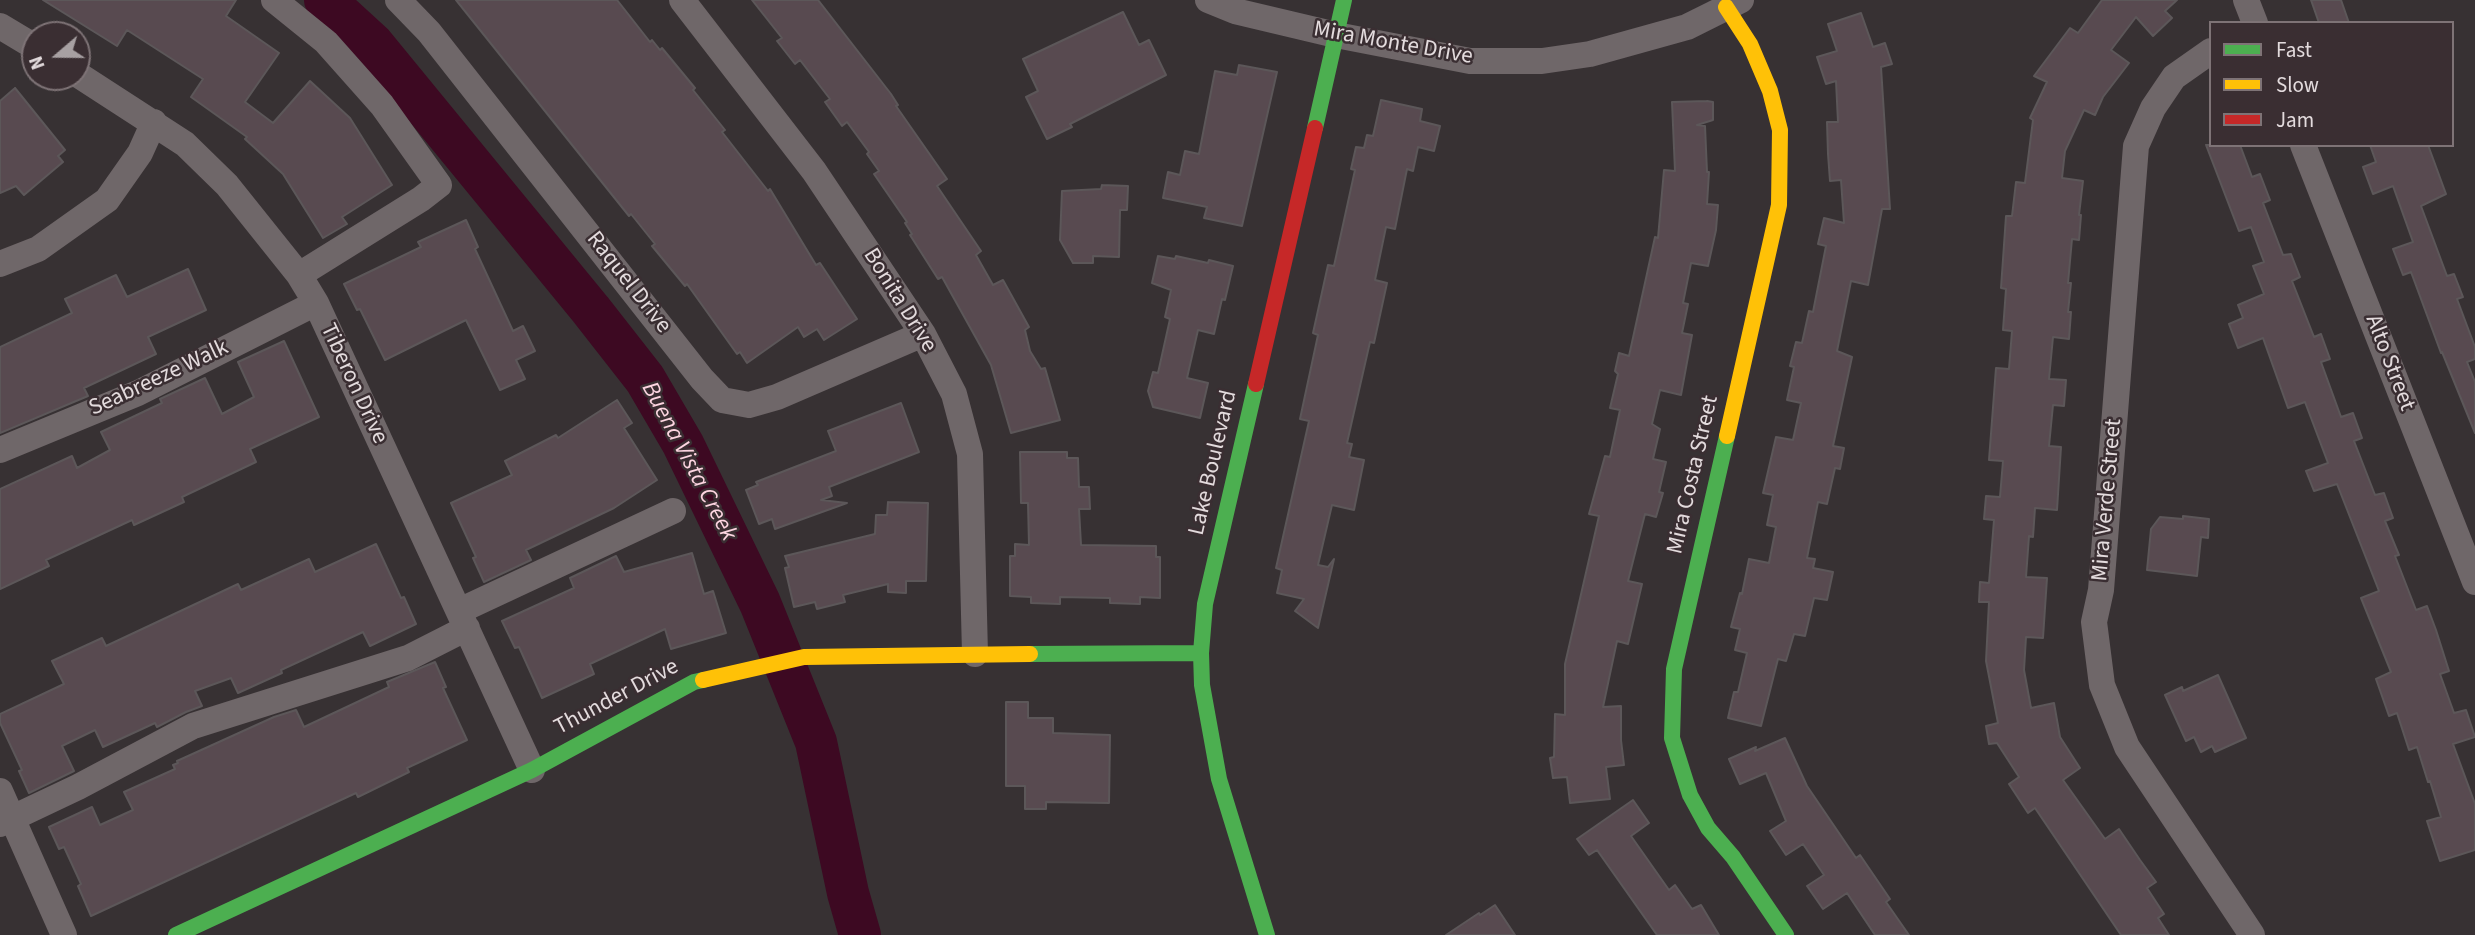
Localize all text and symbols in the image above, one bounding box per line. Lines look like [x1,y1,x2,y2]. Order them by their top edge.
street label: Mira Monte Drive [1311,16,1475,72]
north arrow [21,21,91,91]
legend [2209,21,2454,147]
text: Fast [2276,35,2312,65]
text: N [23,52,53,73]
text: Slow [2276,70,2319,100]
text: Jam [2276,105,2314,135]
street label: Raquel Drive [580,227,676,339]
street label: Bonita Drive [856,244,942,358]
street label: Alto Street [2358,311,2420,415]
street label: Tiberon Drive [313,320,393,448]
street label: Seabreeze Walk [85,335,233,423]
water label: Buena Vista Creek [634,378,742,546]
street label: Lake Boulevard [1184,388,1244,538]
street label: Mira Costa Street [1662,393,1726,557]
street label: Mira Verde Street [2087,418,2129,582]
street label: Thunder Drive [550,654,684,742]

